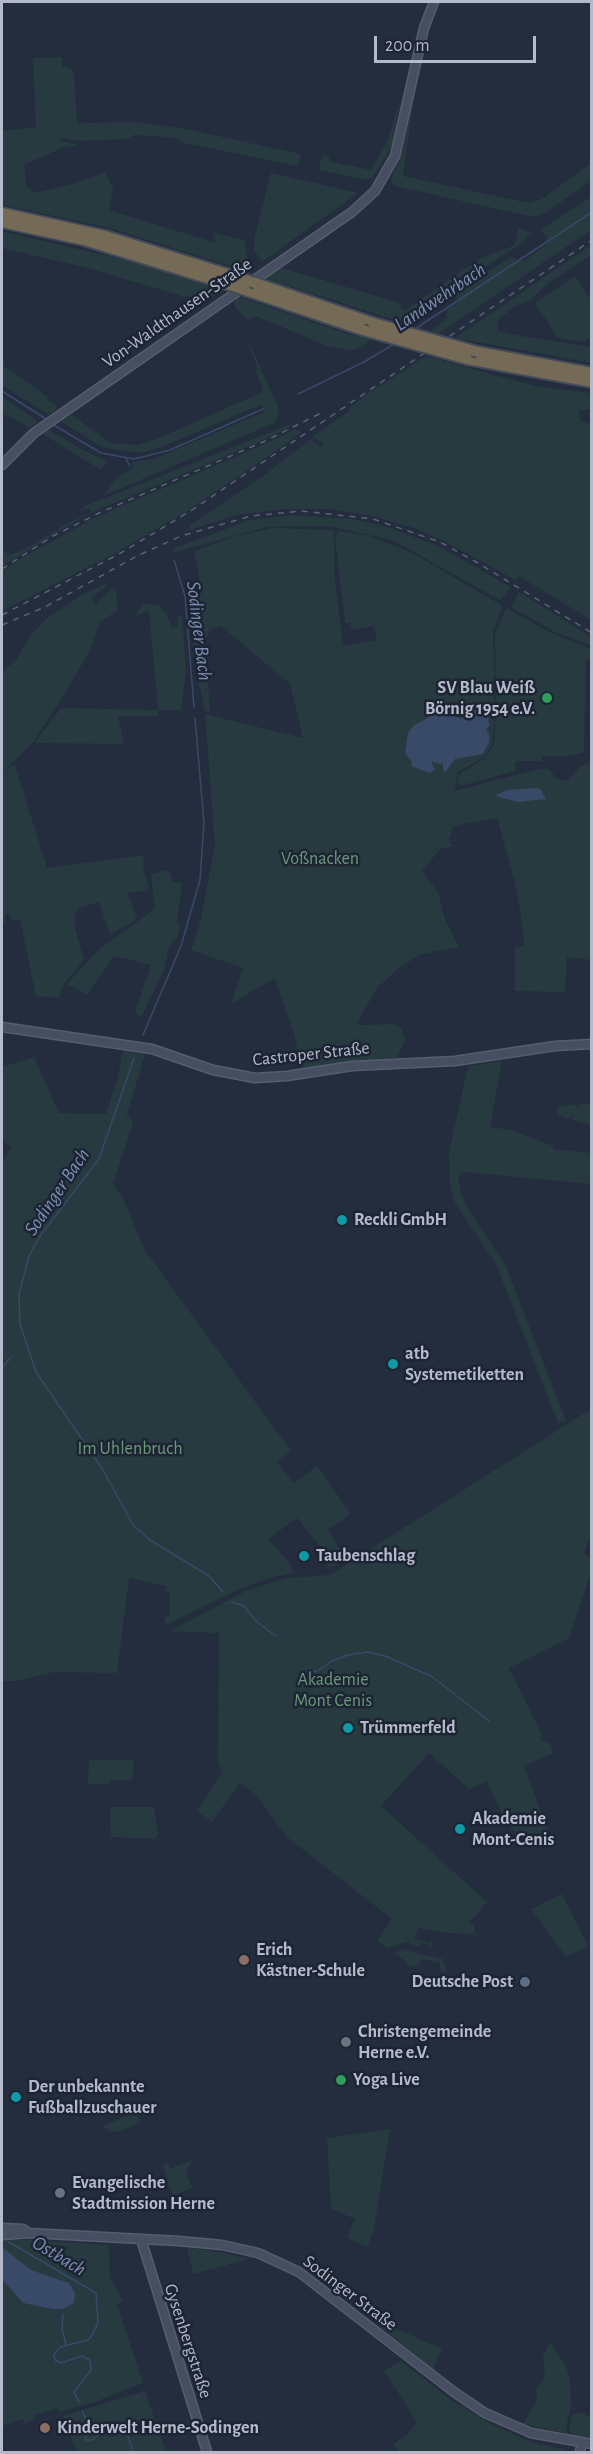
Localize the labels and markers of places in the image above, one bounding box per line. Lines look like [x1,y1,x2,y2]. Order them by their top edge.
place label: SV Blau Weiß Börnig 1954 e.V. [425,677,535,720]
marker: SV Blau Weiß Börnig 1954 e.V. [540,691,554,705]
place label: Reckli GmbH [354,1209,447,1231]
marker: Reckli GmbH [335,1213,349,1227]
place label: atb Systemetiketten [405,1343,524,1386]
marker: atb Systemetiketten [386,1357,400,1371]
place label: Taubenschlag [316,1545,415,1567]
marker: Taubenschlag [297,1549,311,1563]
place label: Trümmerfeld [360,1717,456,1739]
marker: Trümmerfeld [341,1721,355,1735]
place label: Akademie Mont-Cenis [472,1808,554,1850]
marker: Akademie Mont-Cenis [453,1822,467,1836]
place label: Erich Kästner-Schule [256,1939,365,1982]
marker: Erich Kästner-Schule [237,1953,251,1967]
place label: Deutsche Post [411,1971,513,1993]
marker: Deutsche Post [518,1975,532,1989]
place label: Christengemeinde Herne e.V. [358,2021,491,2064]
marker: Christengemeinde Herne e.V. [339,2035,353,2049]
place label: Yoga Live [353,2069,420,2091]
marker: Yoga Live [334,2073,348,2087]
place label: Der unbekannte Fußballzuschauer [28,2076,156,2118]
marker: Der unbekannte Fußballzuschauer [9,2090,23,2104]
place label: Evangelische Stadtmission Herne [72,2172,215,2214]
marker: Evangelische Stadtmission Herne [53,2186,67,2200]
place label: Kinderwelt Herne-Sodingen [57,2417,259,2439]
marker: Kinderwelt Herne-Sodingen [38,2421,52,2435]

